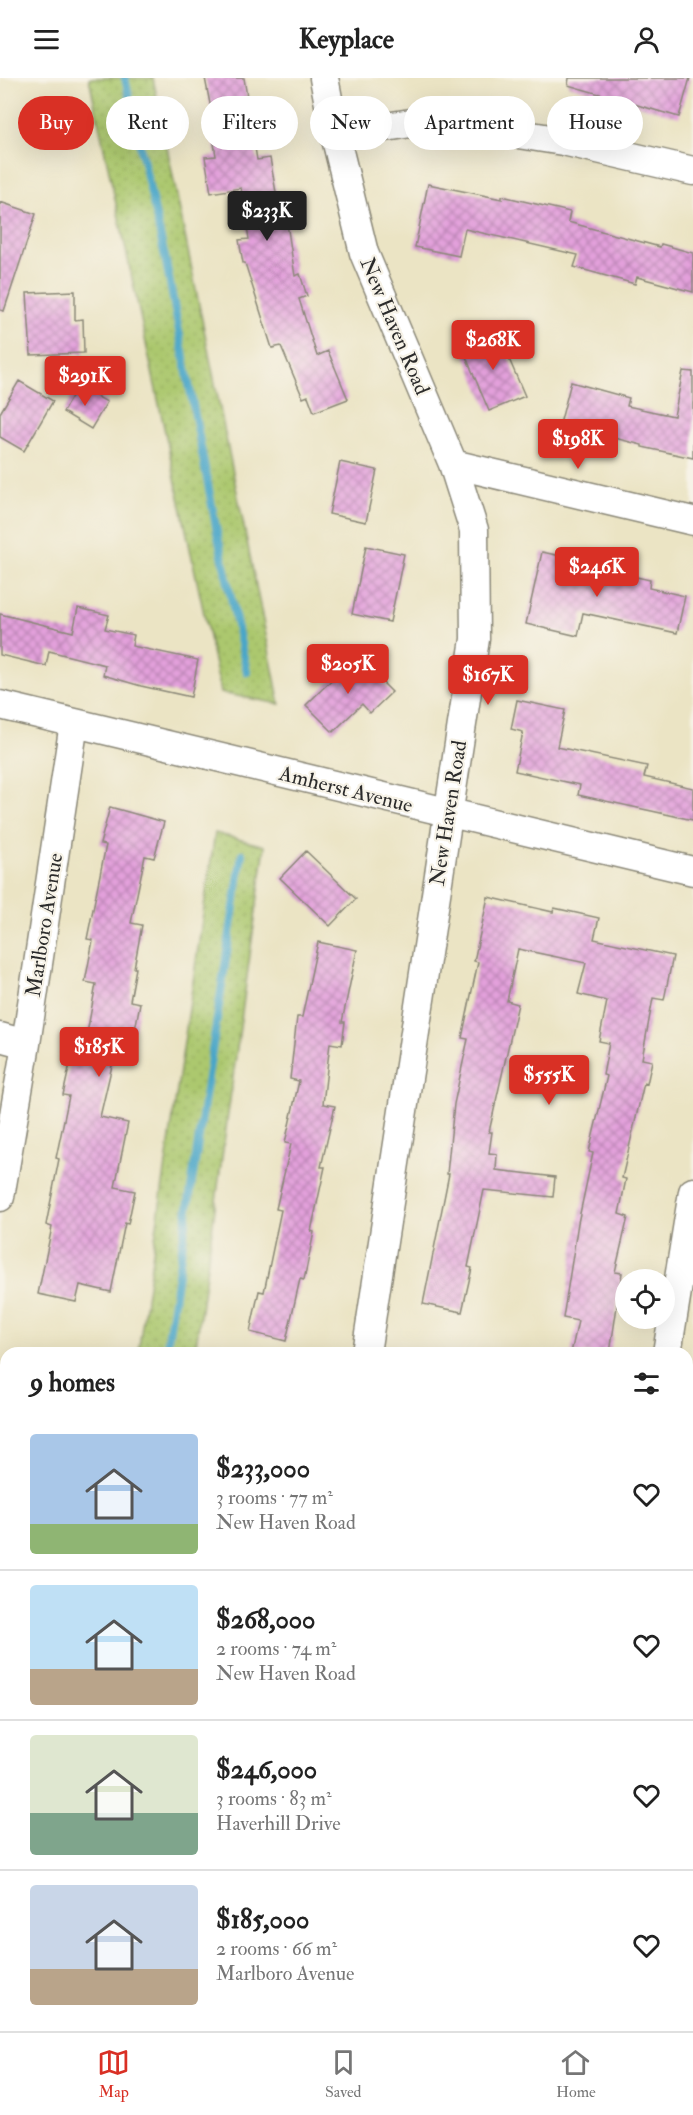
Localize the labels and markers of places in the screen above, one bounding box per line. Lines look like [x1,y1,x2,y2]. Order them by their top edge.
pin: $233K [225,191,309,242]
pin: $268K [451,320,535,371]
pin: $291K [43,356,127,407]
pin: $198K [536,419,620,470]
pin: $246K [555,547,639,598]
pin: $205K [306,644,390,695]
pin: $167K [446,655,530,706]
pin: $185K [57,1027,141,1078]
pin: $555K [507,1055,591,1106]

